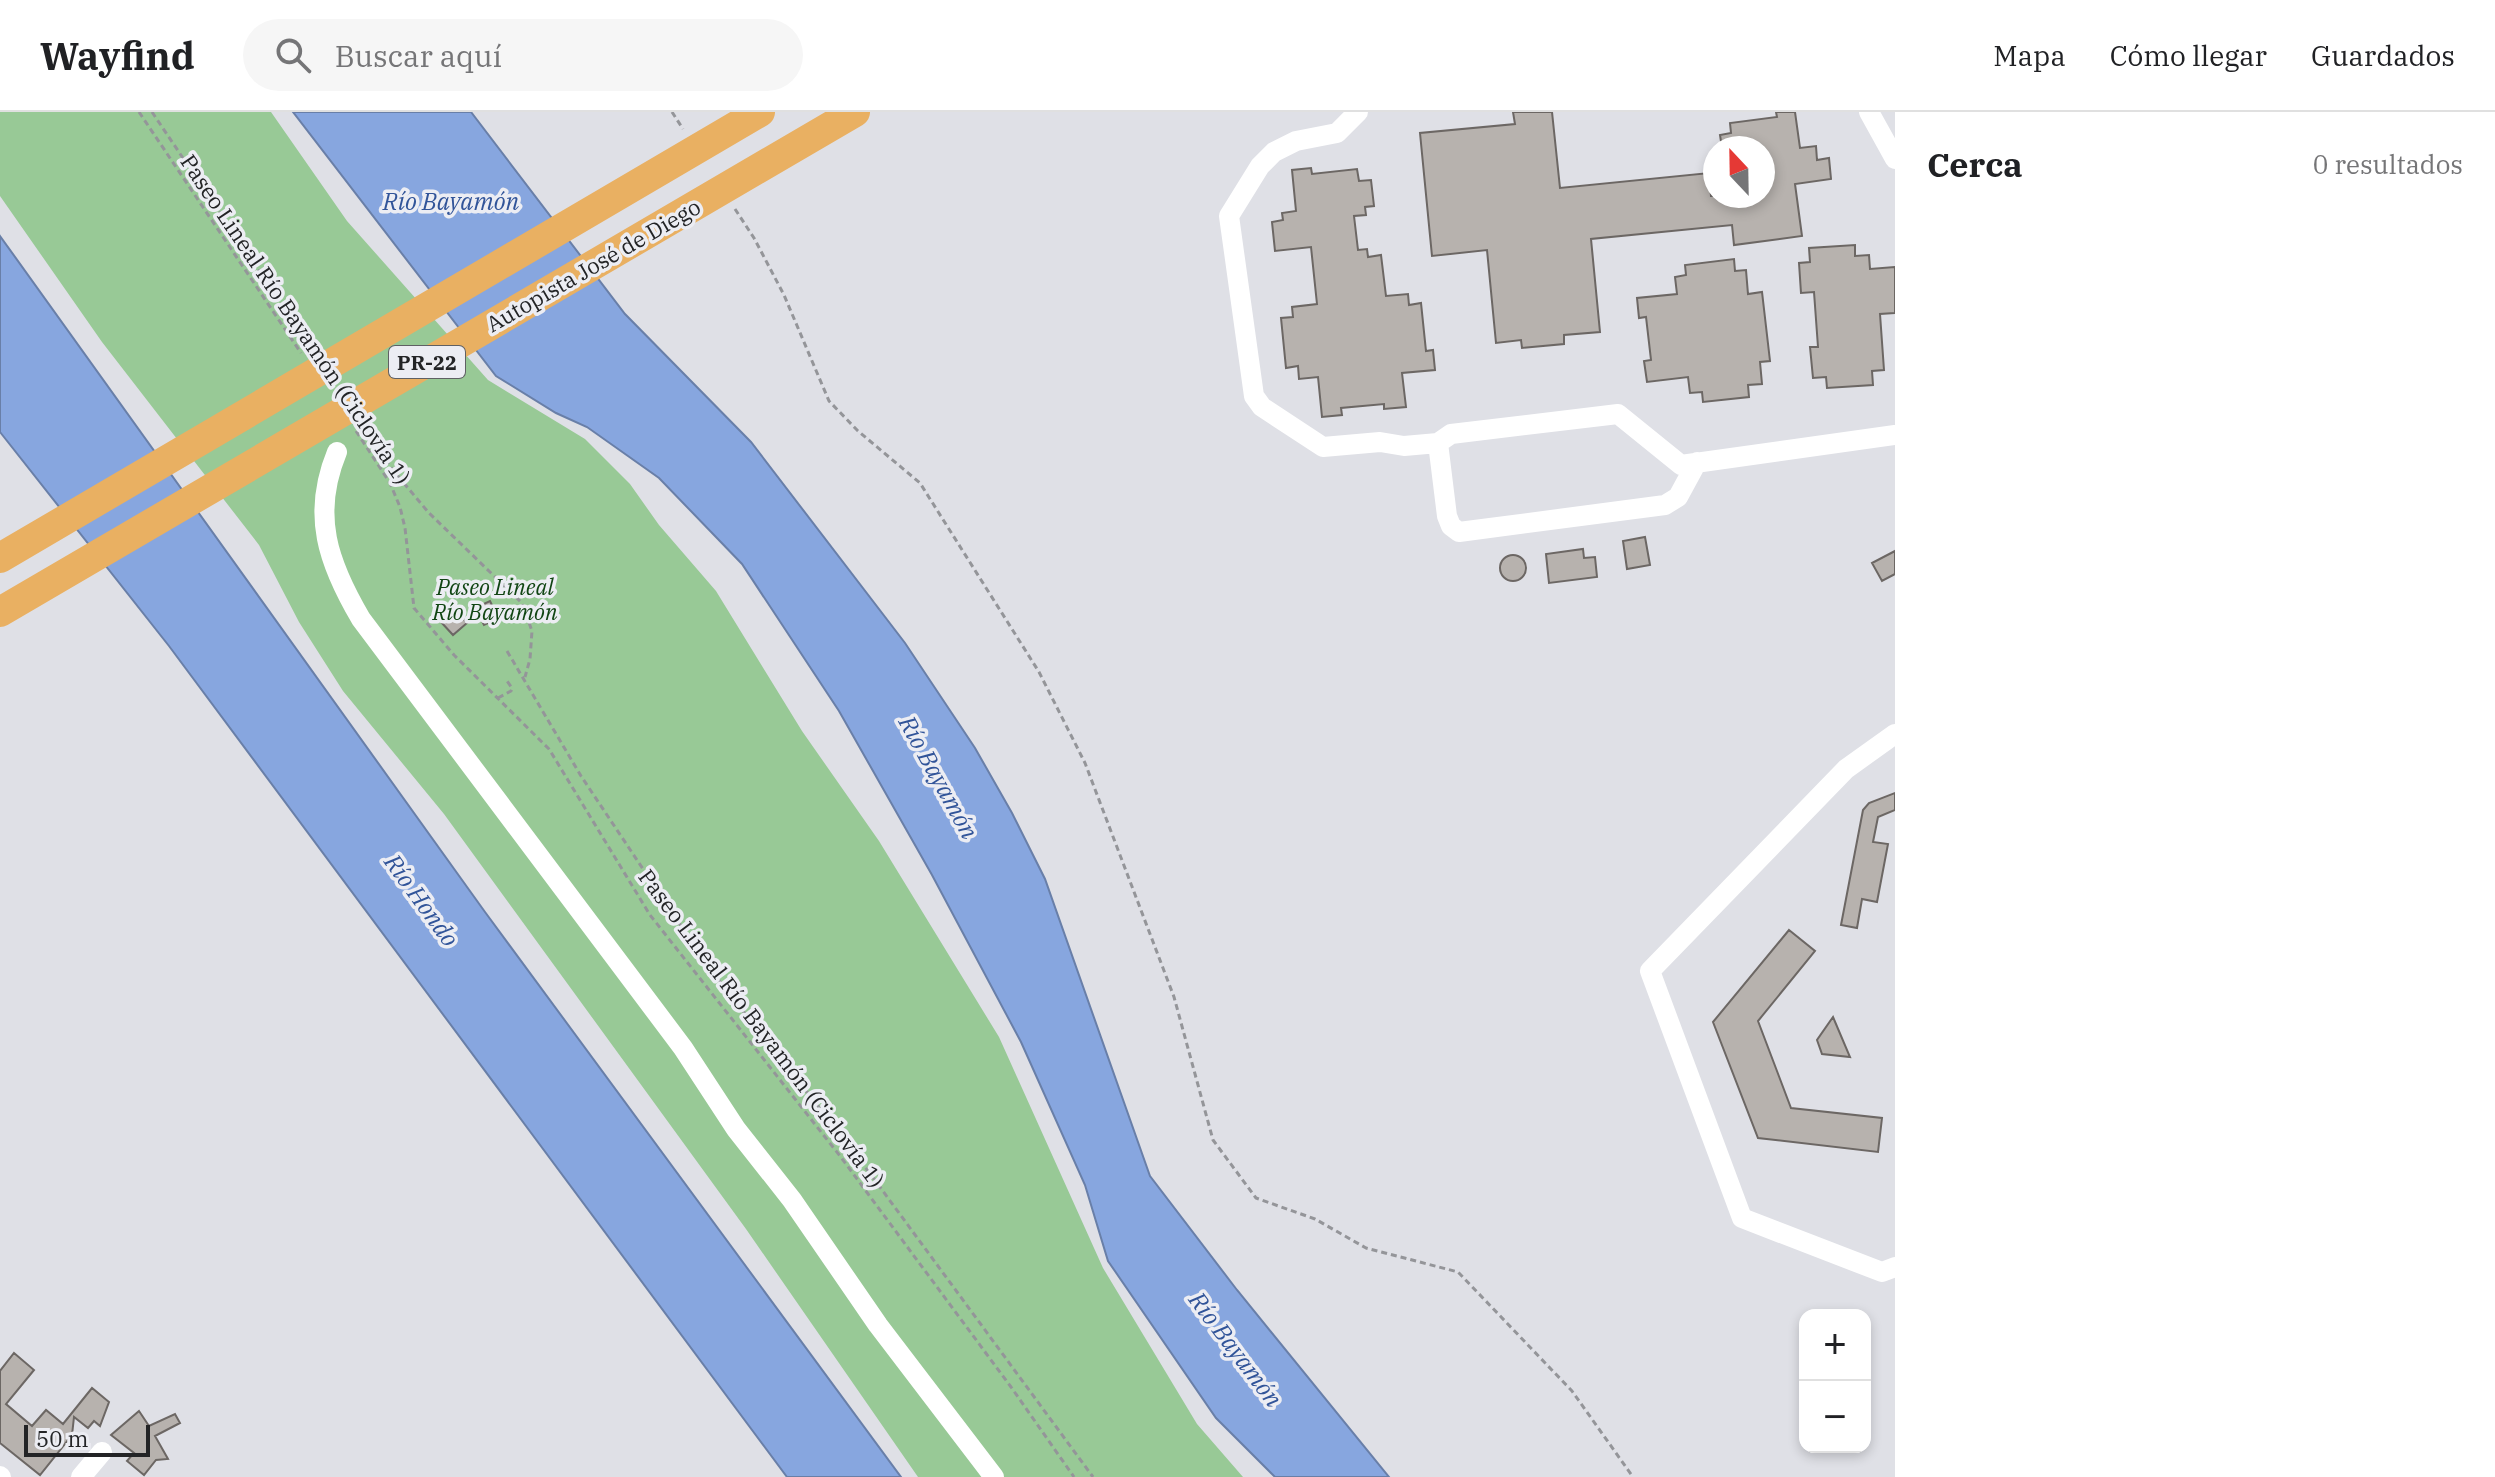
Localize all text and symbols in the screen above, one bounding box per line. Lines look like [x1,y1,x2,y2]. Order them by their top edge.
search box [243,19,803,91]
text: Wayfind [40,31,195,80]
icon: search [271,33,315,77]
text: Buscar aquí [335,36,502,75]
text: Mapa [1993,37,2066,74]
text: Cómo llegar [2110,37,2267,74]
text: Guardados [2311,37,2455,74]
north arrow [1703,136,1775,208]
text: Cerca [1927,142,2023,186]
text: 0 resultados [2313,147,2463,181]
street label: Paseo Lineal Río Bayamón (Ciclovía 1) [174,148,418,490]
water label: Río Bayamón [382,185,520,217]
street label: Autopista José de Diego [481,192,705,338]
road number: PR-22 [389,346,465,378]
park label: Paseo Lineal Río Bayamón [431,572,558,626]
water label: Río Bayamón [891,709,986,845]
water label: Río Hondo [377,847,466,953]
street label: Paseo Lineal Río Bayamón (Ciclovía 1) [633,863,891,1193]
water label: Río Bayamón [1182,1284,1290,1413]
map controls [1799,1309,1871,1453]
button: + [1799,1309,1871,1381]
button: − [1799,1381,1871,1453]
scale bar [24,1421,150,1457]
text: 50 m [36,1424,88,1453]

